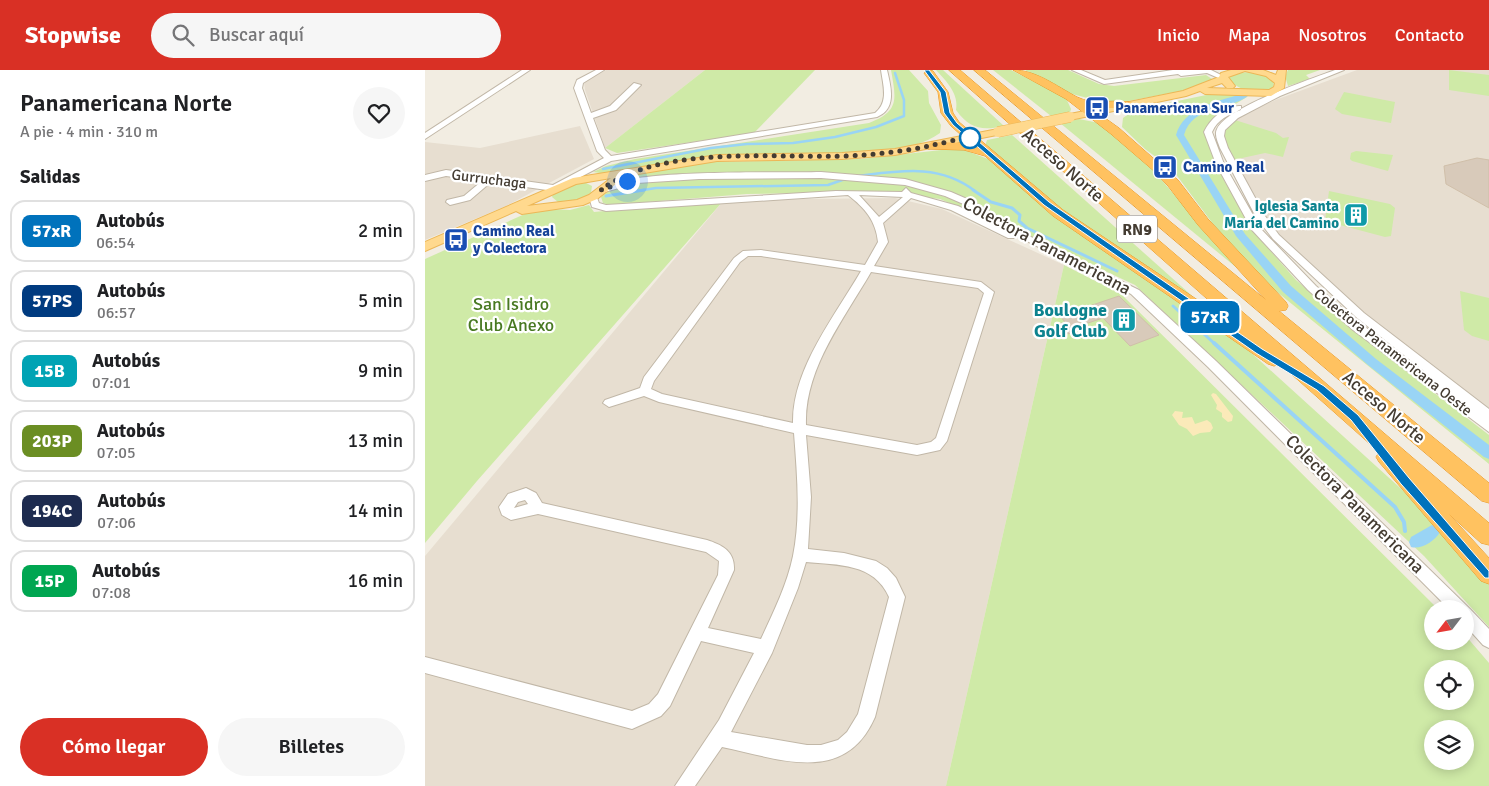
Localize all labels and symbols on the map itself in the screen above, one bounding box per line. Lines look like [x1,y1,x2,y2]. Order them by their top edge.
bus stop icon: Panamericana Sur [1084,95,1110,121]
place label: Panamericana Sur [1115,99,1234,117]
street label: Acceso Norte [1017,123,1109,207]
unlabelled marker [959,127,981,149]
bus stop icon: Camino Real [1152,154,1178,180]
place label: Camino Real [1183,158,1265,176]
street label: Gurruchaga [450,165,528,193]
your location [615,169,640,194]
street label: Colectora Panamericana [959,192,1135,300]
place label: Iglesia Santa María del Camino [1224,197,1339,232]
building icon: Iglesia Santa María del Camino [1343,202,1369,228]
road number: RN9 [1117,216,1157,242]
place label: Camino Real y Colectora [472,222,555,257]
bus stop icon: Camino Real y Colectora [443,227,469,253]
street label: Colectora Panamericana Oeste [1310,285,1476,419]
park label: San Isidro Club Anexo [468,293,554,336]
place label: Boulogne Golf Club [1033,299,1107,342]
line badge: 57xR [1175,301,1245,333]
building icon: Boulogne Golf Club [1111,307,1137,333]
street label: Acceso Norte [1338,366,1430,448]
street label: Colectora Panamericana [1281,430,1429,578]
north arrow [1424,600,1474,650]

